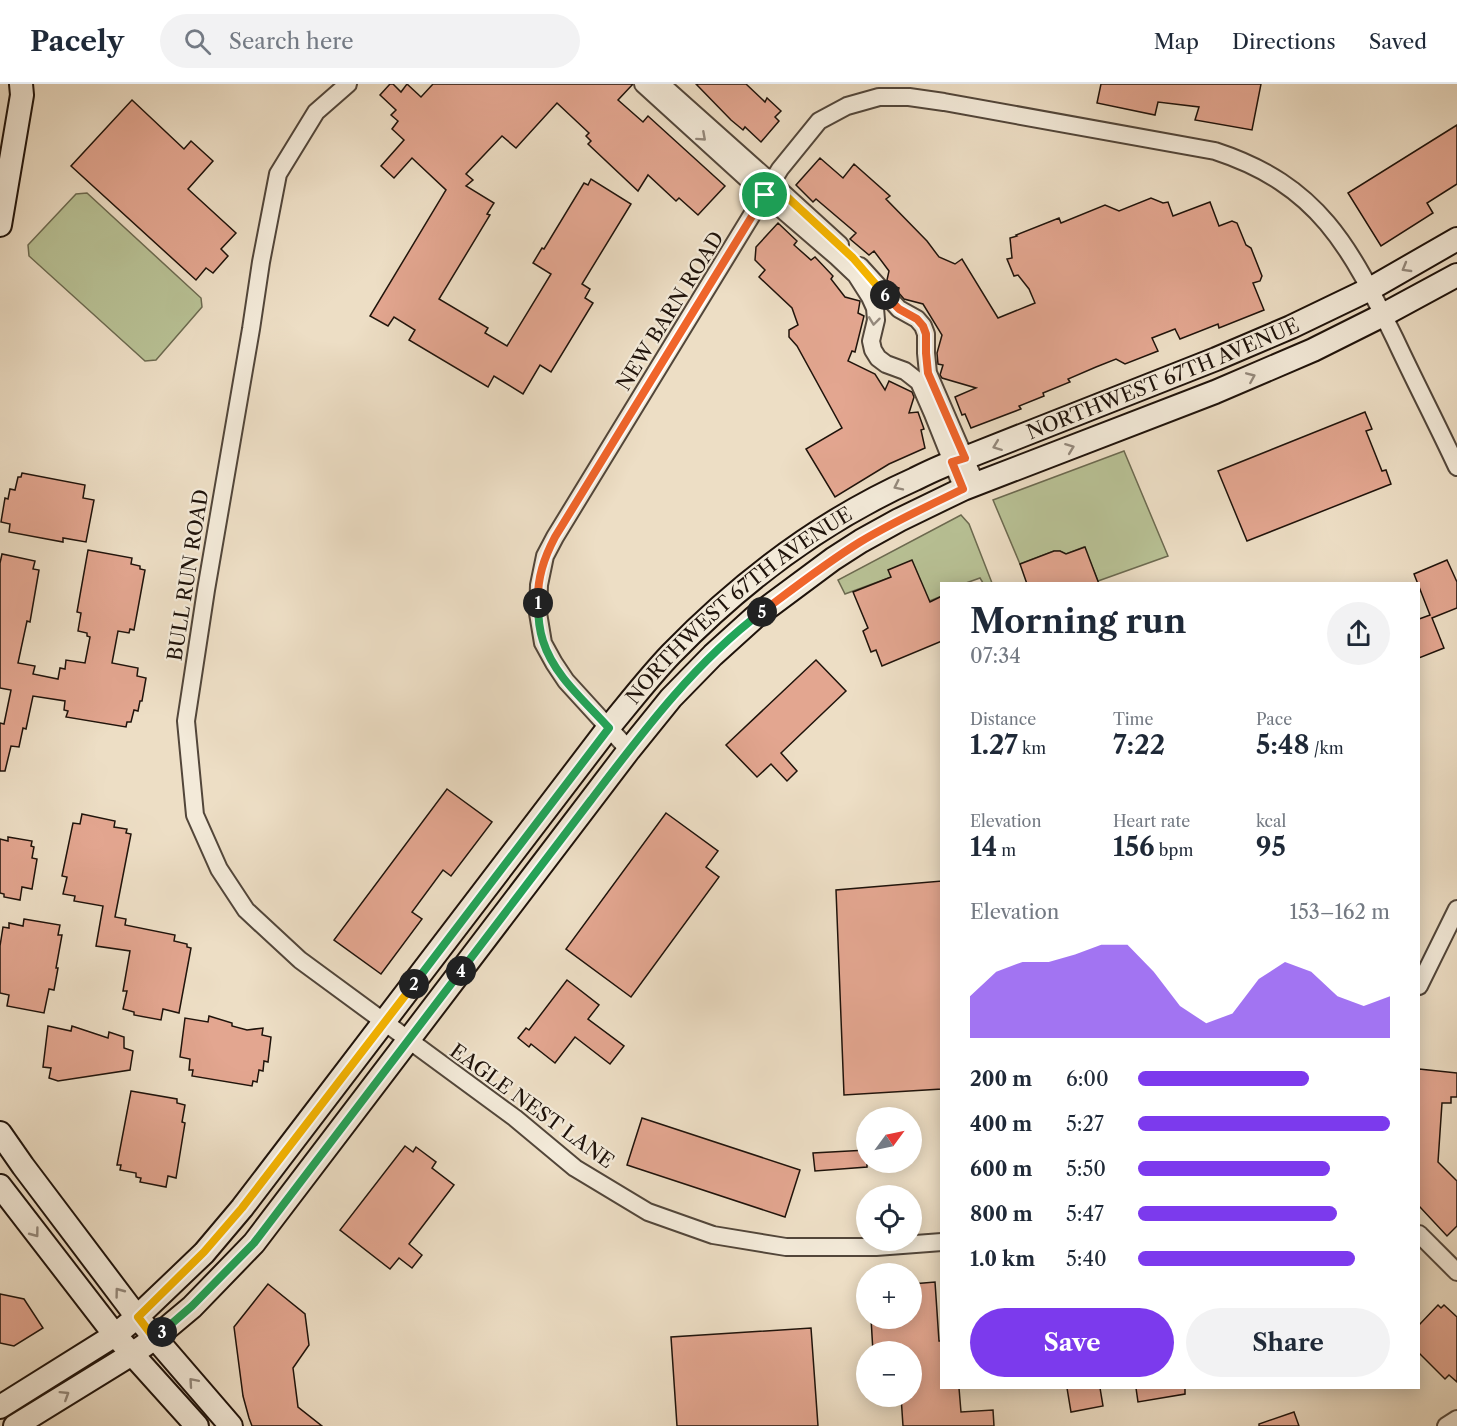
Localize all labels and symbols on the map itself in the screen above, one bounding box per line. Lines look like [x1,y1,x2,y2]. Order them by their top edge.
one-way arrow [695,130,706,141]
pin [739,169,790,220]
street label: NEW BARN ROAD [611,227,729,395]
one-way arrow [1402,261,1412,273]
pin: 6 [870,280,900,310]
street label: NORTHWEST 67TH AVENUE [1023,313,1303,444]
one-way arrow [868,316,881,325]
one-way arrow [1245,372,1256,384]
one-way arrow [992,439,1003,451]
one-way arrow [1063,443,1074,455]
one-way arrow [894,479,905,491]
street label: BULL RUN ROAD [163,488,213,662]
street label: NORTHWEST 67TH AVENUE [621,502,857,709]
pin: 1 [523,588,553,618]
pin: 5 [747,597,777,627]
pin: 4 [446,956,476,986]
pin: 2 [399,969,429,999]
street label: EAGLE NEST LANE [445,1039,619,1173]
north arrow [856,1107,922,1173]
one-way arrow [28,1226,39,1237]
one-way arrow [115,1288,126,1299]
pin: 3 [147,1317,177,1347]
one-way arrow [189,1378,200,1389]
one-way arrow [59,1391,69,1403]

